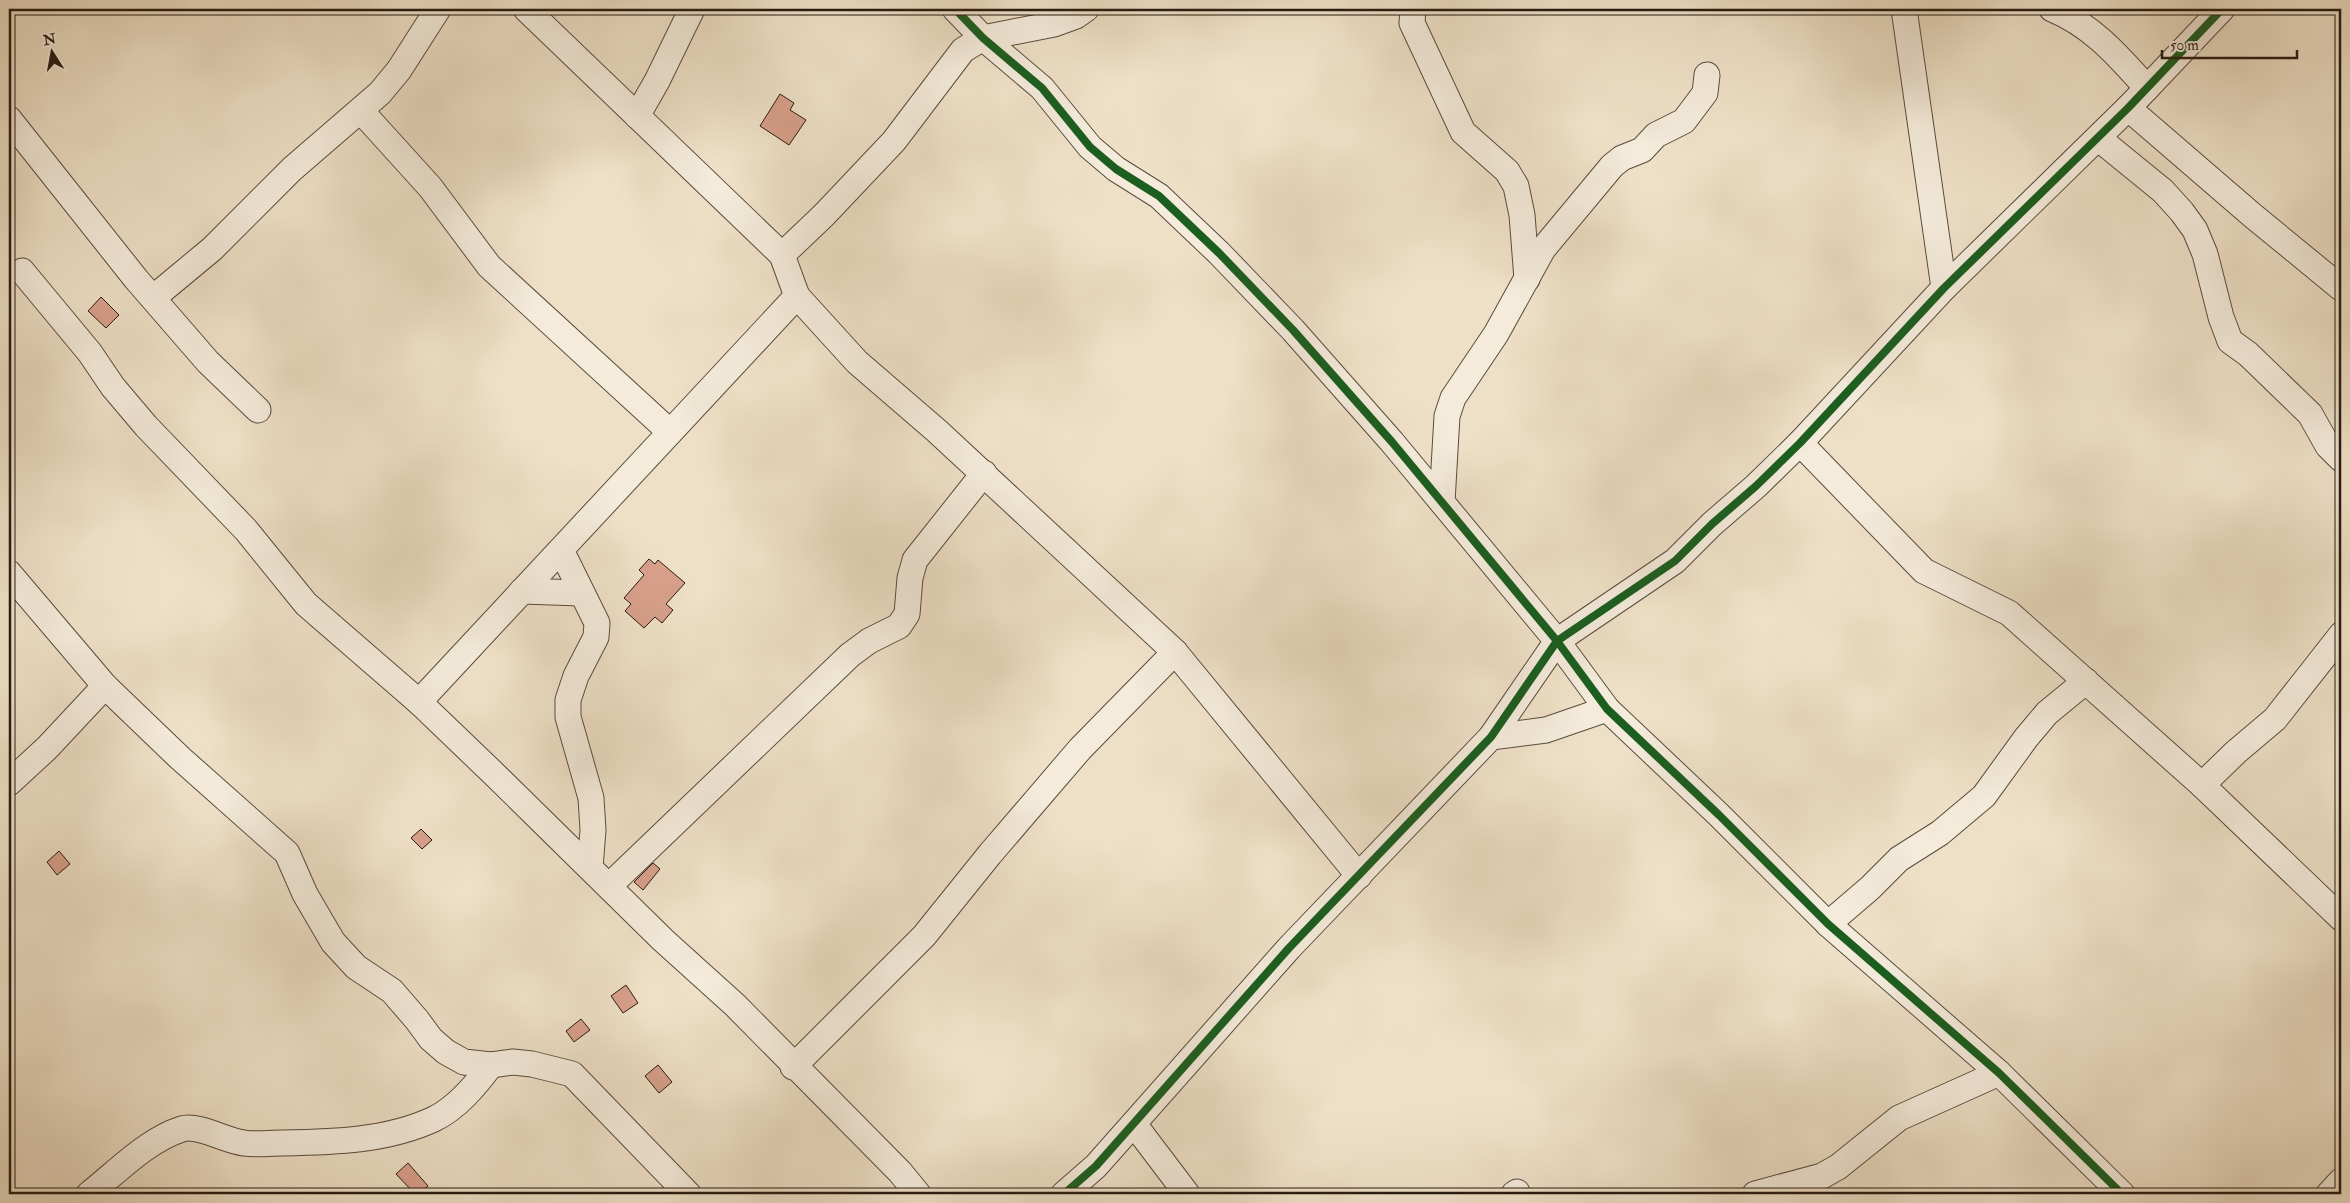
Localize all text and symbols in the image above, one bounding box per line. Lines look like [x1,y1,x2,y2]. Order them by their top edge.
north arrow [28,28,78,78]
scale bar [2162,28,2298,60]
text: N [41,30,58,49]
text: 50 m [2170,36,2199,55]

